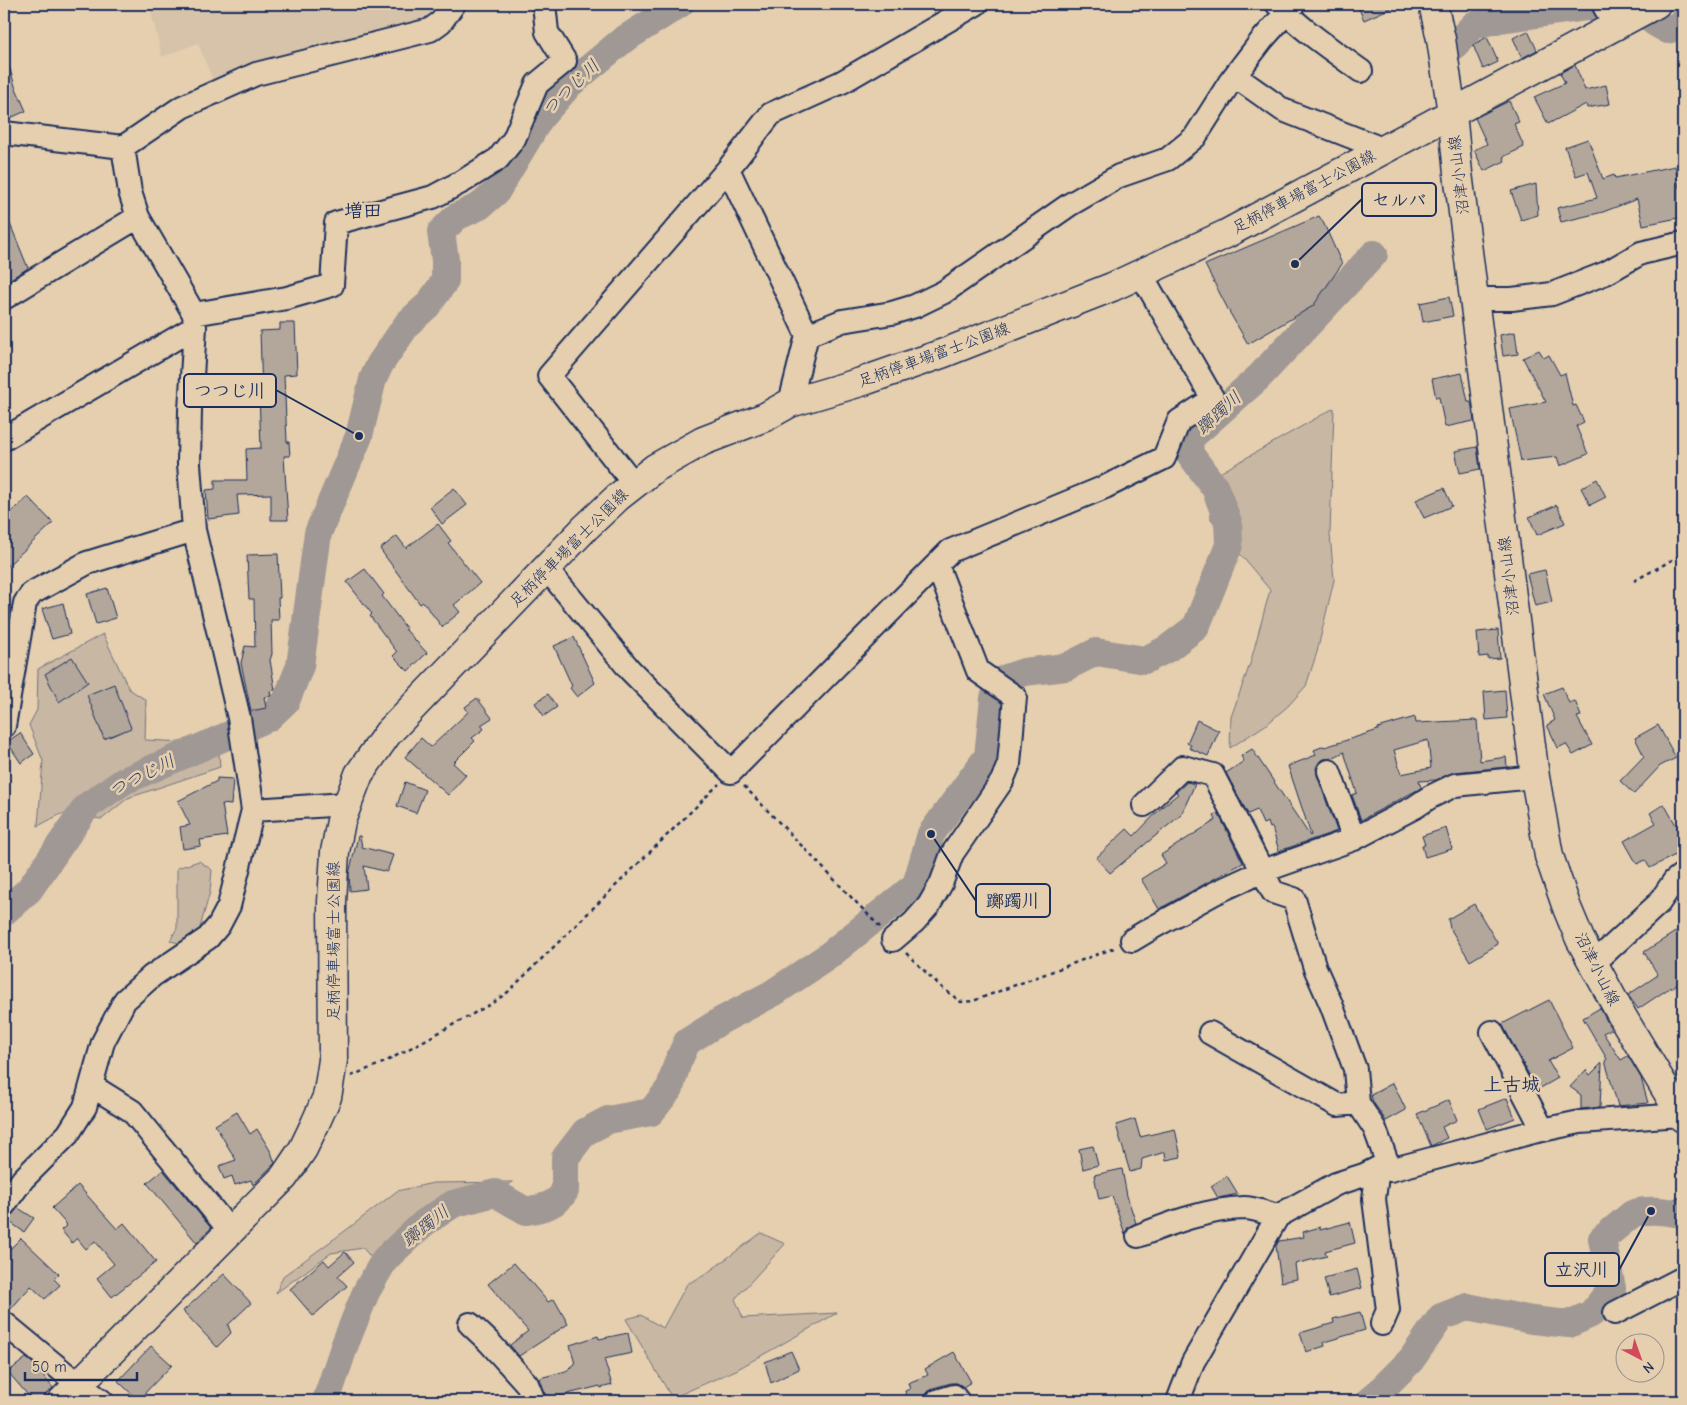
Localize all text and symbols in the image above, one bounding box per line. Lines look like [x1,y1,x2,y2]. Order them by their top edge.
water label: つつじ川 [538,55,604,121]
street label: 沼津小山線 [1445,134,1473,216]
street label: 足柄停車場富士公園線 [1229,146,1379,238]
callout: セルバ [1362,183,1436,216]
text: セルバ [1372,190,1426,211]
district label: 増田 [344,200,382,222]
street label: 足柄停車場富士公園線 [856,319,1012,391]
callout: つつじ川 [184,374,276,407]
text: つつじ川 [194,381,266,402]
water label: 躑躅川 [1192,387,1246,439]
street label: 足柄停車場富士公園線 [506,485,632,611]
street label: 沼津小山線 [1495,535,1523,617]
water label: つつじ川 [105,750,179,802]
street label: 足柄停車場富士公園線 [325,861,343,1021]
callout: 躑躅川 [976,884,1050,917]
text: 躑躅川 [986,891,1040,912]
street label: 沼津小山線 [1571,929,1623,1009]
district label: 上古城 [1483,1074,1541,1096]
water label: 躑躅川 [398,1201,454,1251]
callout: 立沢川 [1545,1253,1619,1286]
text: 立沢川 [1555,1260,1609,1281]
north arrow [1614,1332,1664,1382]
scale bar [25,1350,138,1382]
text: 50 m [32,1358,67,1376]
text: N [1639,1358,1657,1377]

